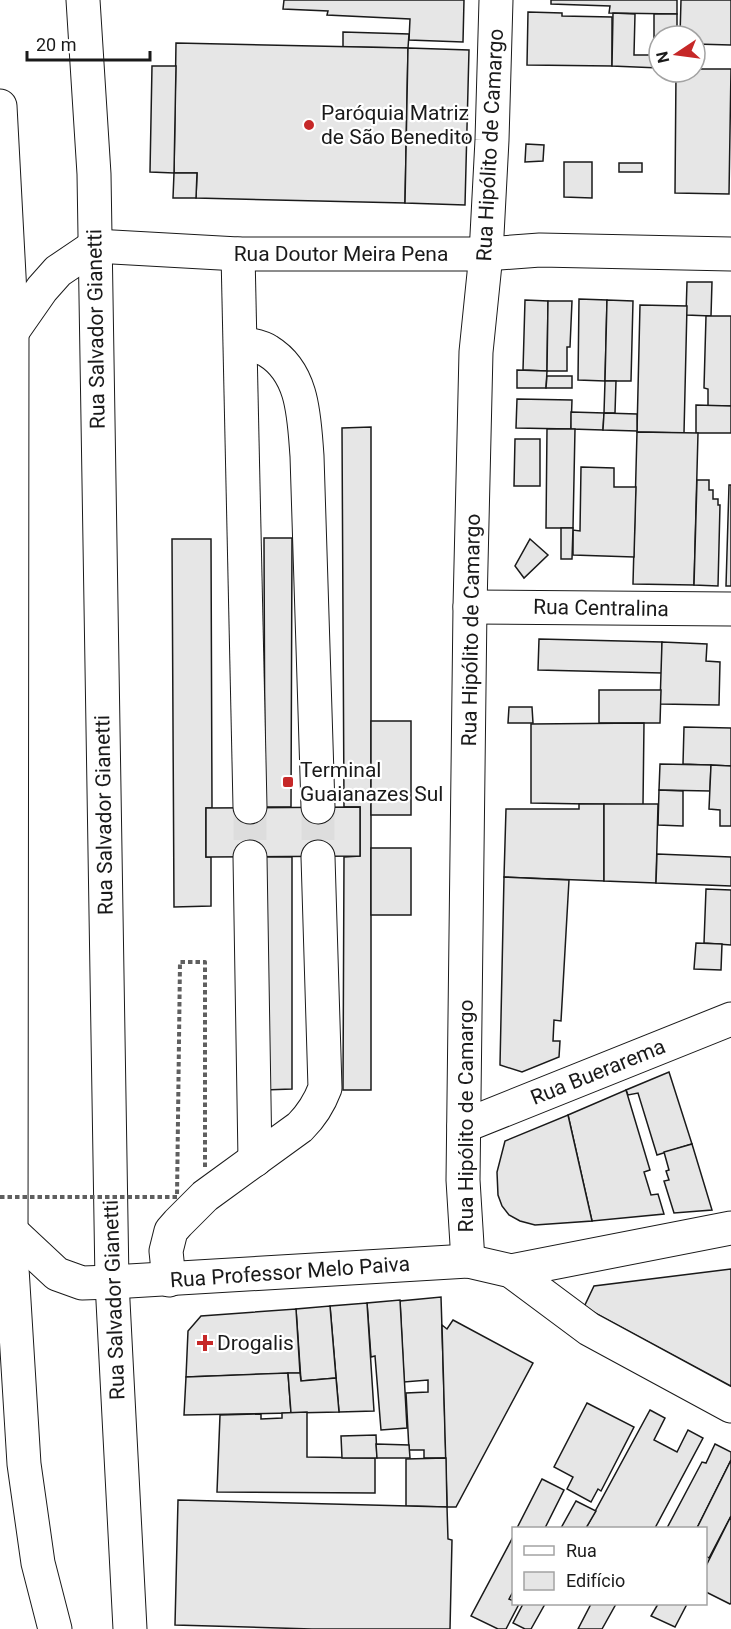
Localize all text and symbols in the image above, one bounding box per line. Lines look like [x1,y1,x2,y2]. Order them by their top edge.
scale bar [27,24,150,62]
north arrow [647,24,707,84]
street label: Rua Hipólito de Camargo [472,28,508,262]
text: 20 m [36,34,76,55]
text: N [652,50,673,65]
place label: Paróquia Matriz de São Benedito [321,101,473,149]
marker: Paróquia Matriz de São Benedito [302,118,316,132]
street label: Rua Salvador Gianetti [82,229,110,429]
street label: Rua Doutor Meira Pena [234,242,448,266]
street label: Rua Hipólito de Camargo [457,513,485,747]
street label: Rua Centralina [533,595,669,621]
street label: Rua Salvador Gianetti [90,715,118,915]
place label: Terminal Guaianazes Sul [300,758,443,806]
marker: Terminal Guaianazes Sul [281,775,295,789]
street label: Rua Hipólito de Camargo [454,1000,478,1232]
street label: Rua Buerarema [527,1034,669,1110]
street label: Rua Salvador Gianetti [99,1200,129,1400]
street label: Rua Professor Melo Paiva [169,1252,411,1292]
place label: Drogalis [217,1331,294,1355]
marker: Drogalis [198,1336,212,1350]
legend [512,1527,707,1605]
text: Rua [566,1540,597,1561]
text: Edifício [566,1570,625,1591]

